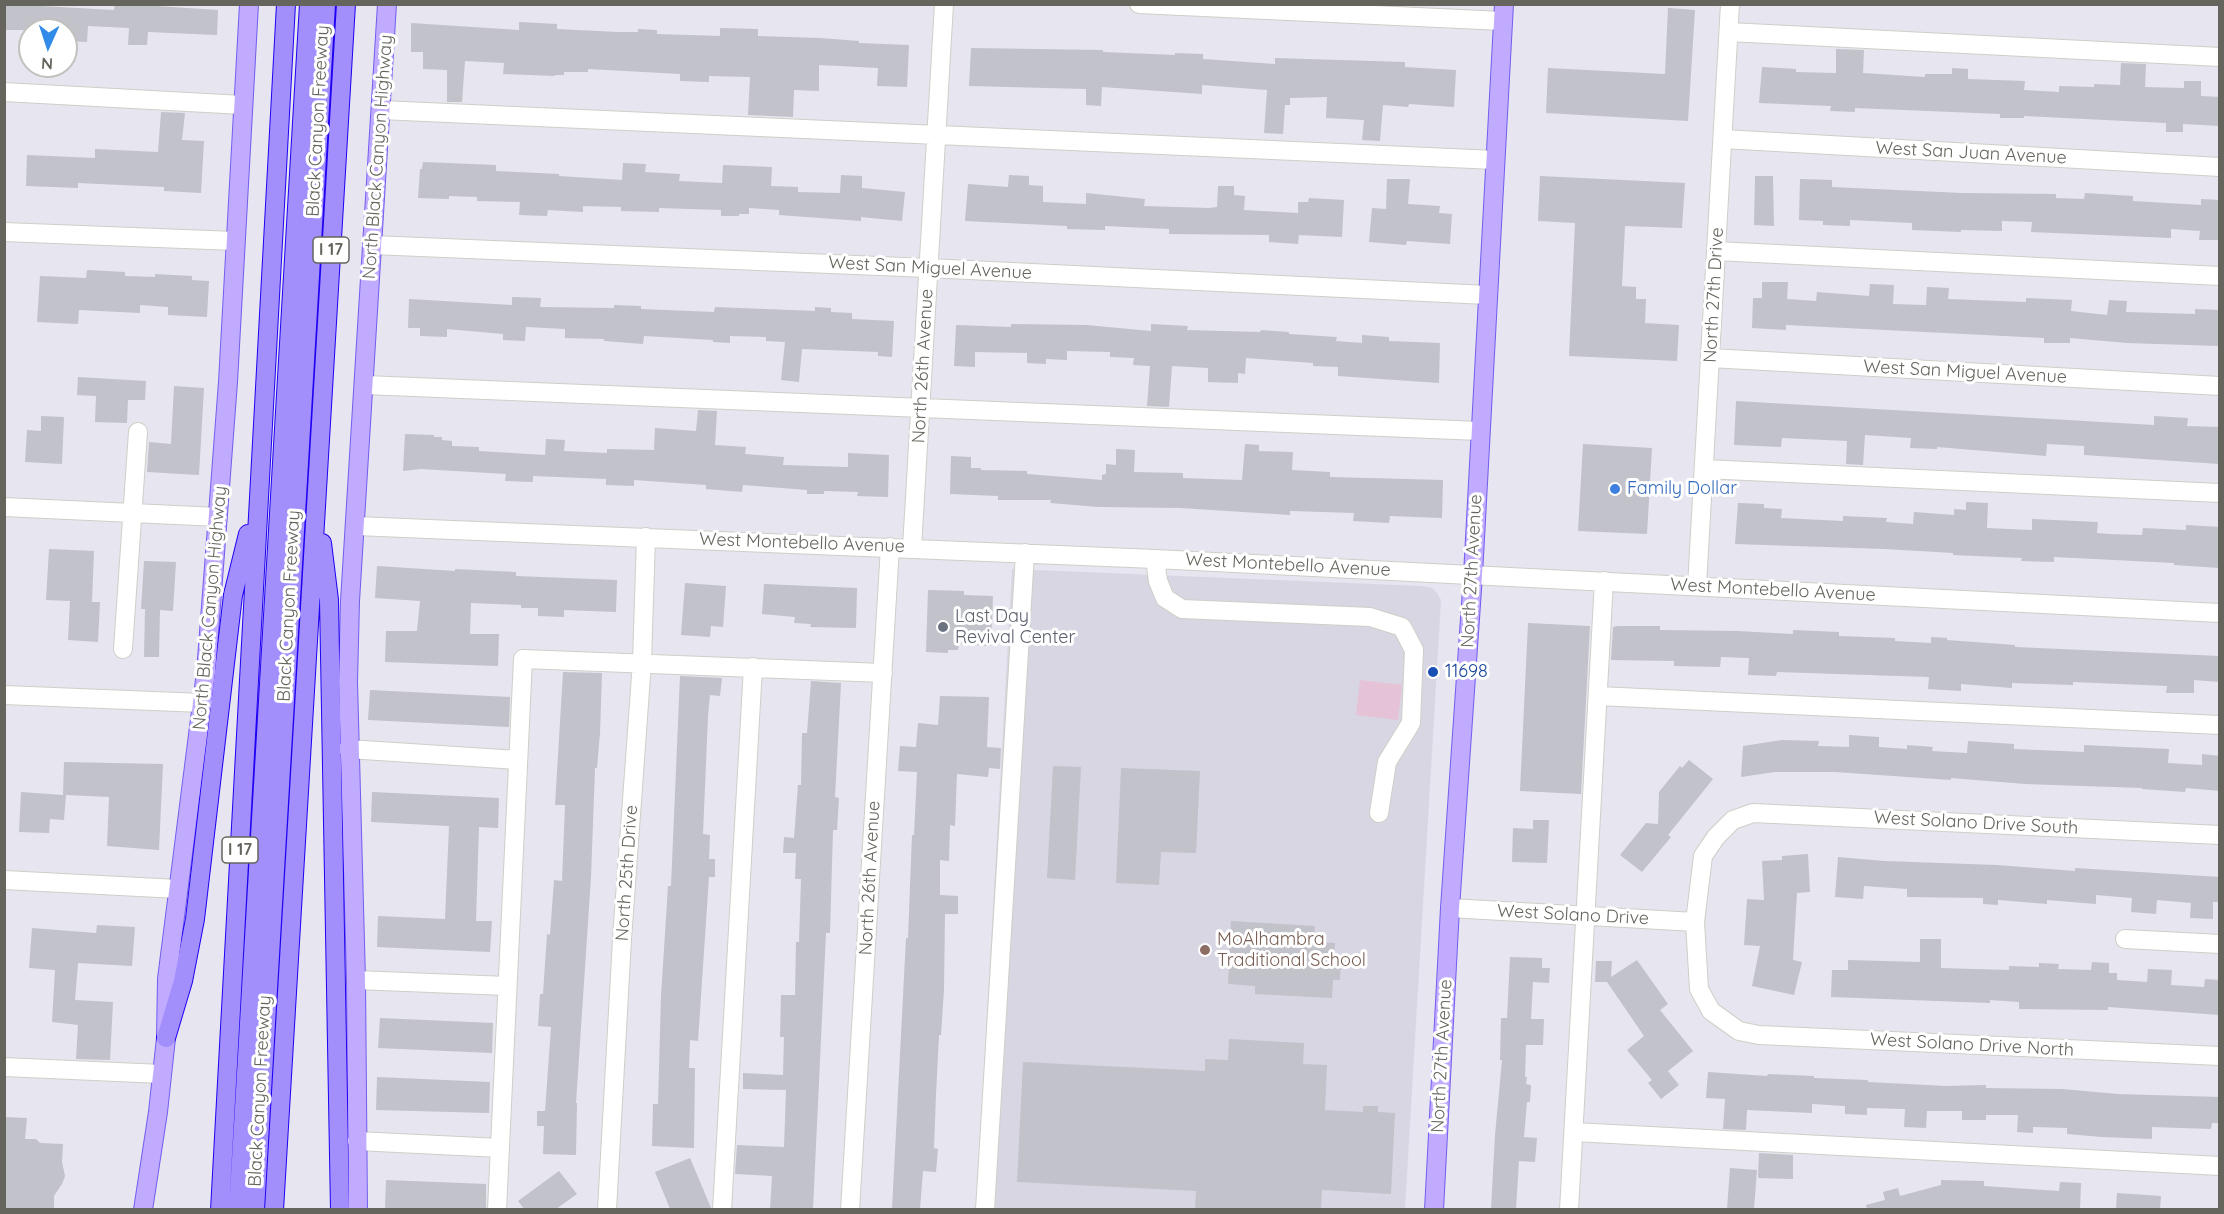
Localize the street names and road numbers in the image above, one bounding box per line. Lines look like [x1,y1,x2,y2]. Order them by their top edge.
street label: Black Canyon Freeway [302,25,334,217]
street label: North Black Canyon Highway [359,34,397,280]
street label: West San Juan Avenue [1875,137,2067,169]
street label: North 27th Drive [1700,227,1728,363]
road number: I 17 [313,237,349,263]
street label: West San Miguel Avenue [828,252,1032,284]
street label: North 26th Avenue [908,288,938,444]
street label: West San Miguel Avenue [1863,356,2067,388]
street label: North Black Canyon Highway [189,485,231,731]
street label: North 27th Avenue [1457,494,1487,648]
street label: Black Canyon Freeway [273,510,305,702]
street label: West Montebello Avenue [699,529,905,557]
street label: West Montebello Avenue [1185,549,1391,581]
street label: West Montebello Avenue [1670,574,1876,606]
street label: North 26th Avenue [855,800,885,956]
street label: North 25th Drive [611,804,643,942]
street label: West Solano Drive South [1873,807,2079,839]
road number: I 17 [222,837,258,863]
street label: West Solano Drive [1496,900,1650,930]
street label: North 27th Avenue [1427,979,1457,1133]
street label: Black Canyon Freeway [244,995,276,1187]
street label: West Solano Drive North [1869,1029,2075,1061]

